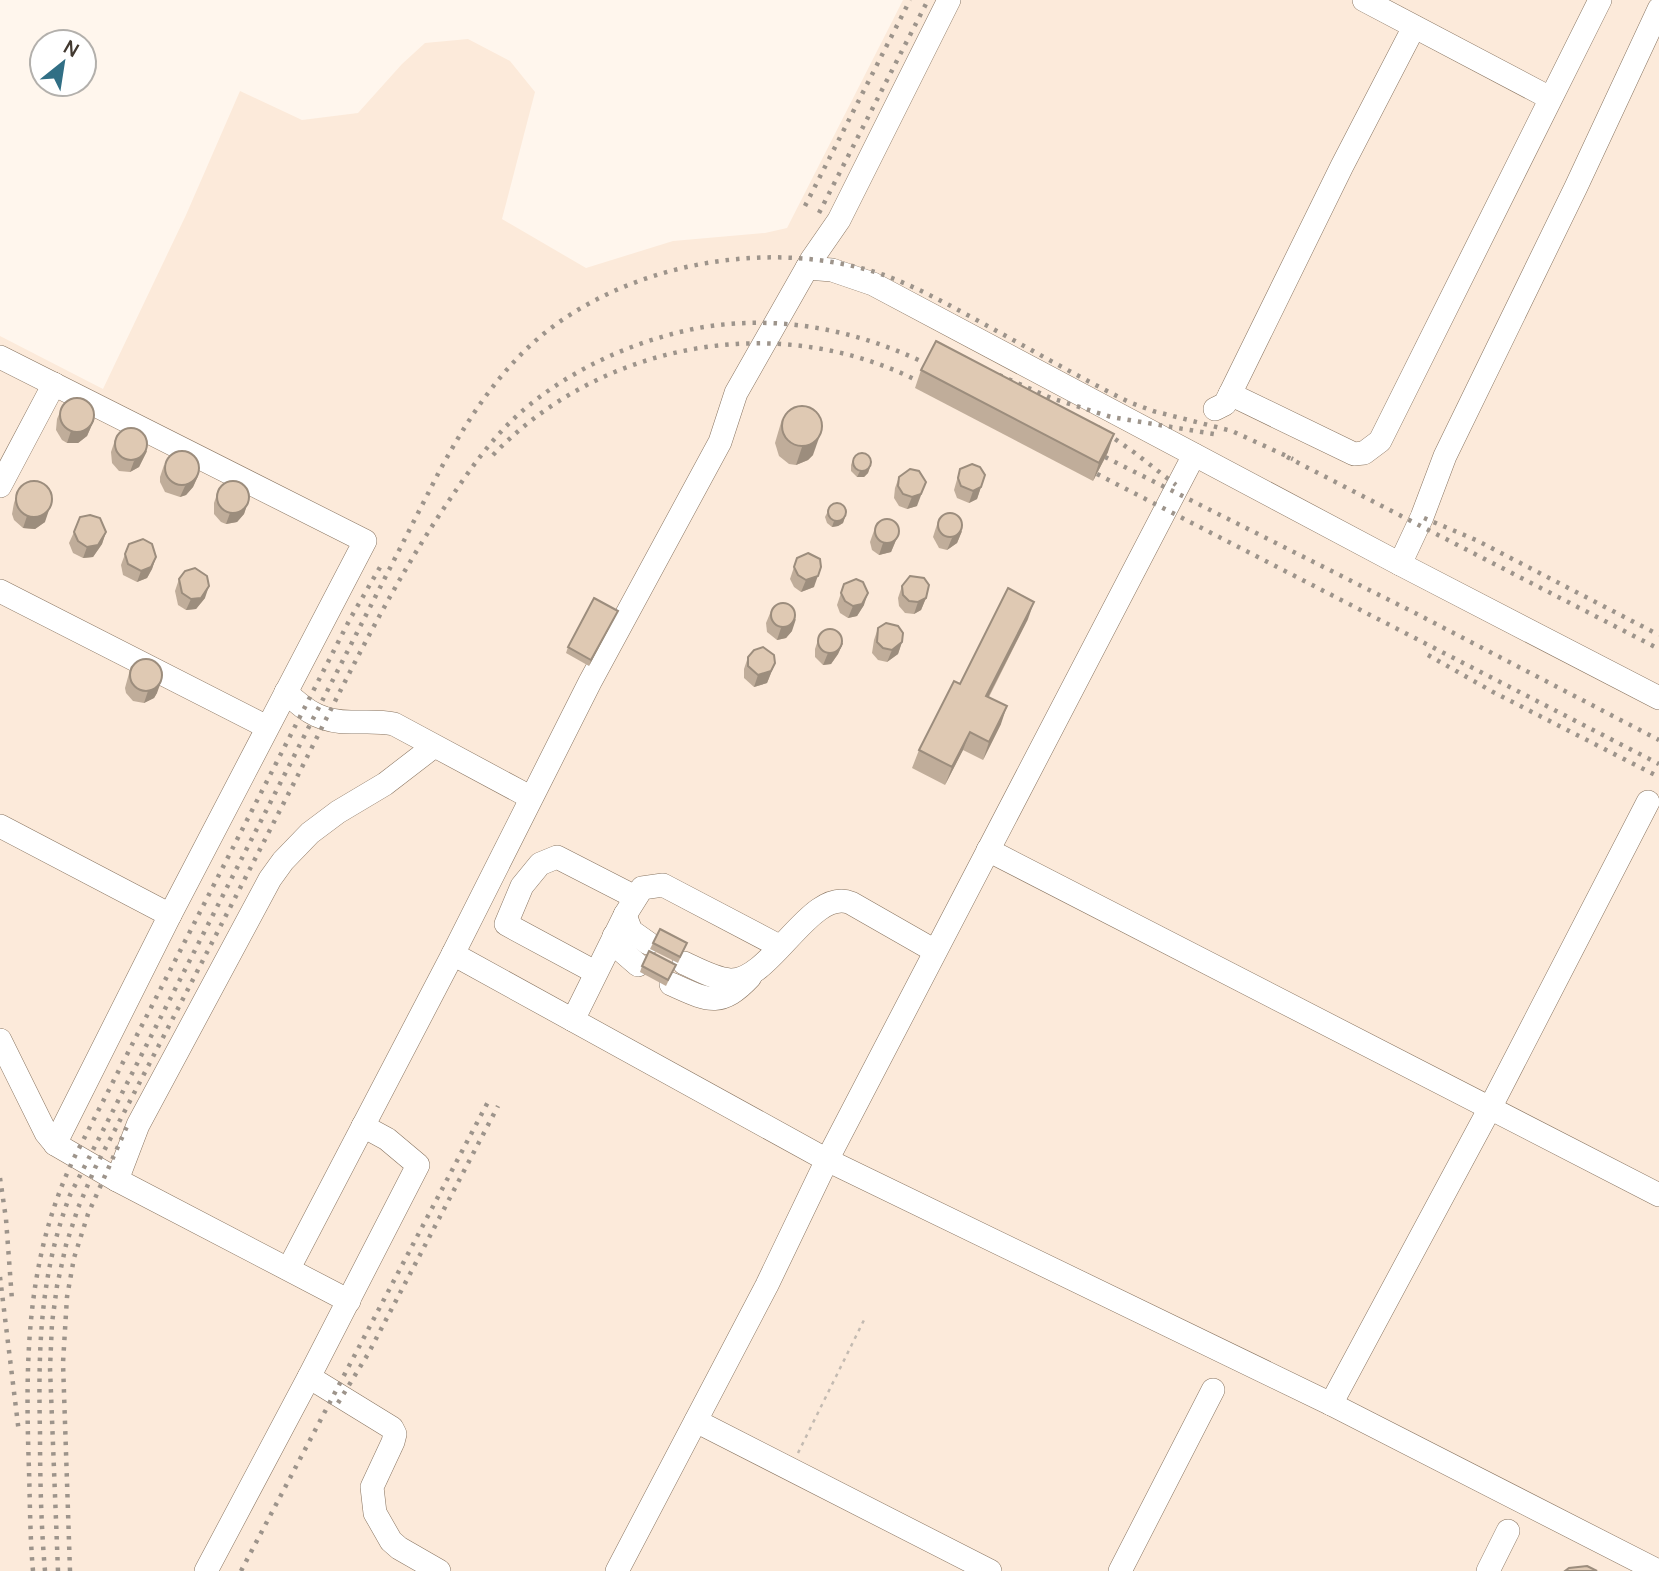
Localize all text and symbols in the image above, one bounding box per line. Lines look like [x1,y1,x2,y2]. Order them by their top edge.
north arrow [28,28,98,98]
text: N [59,34,84,63]

